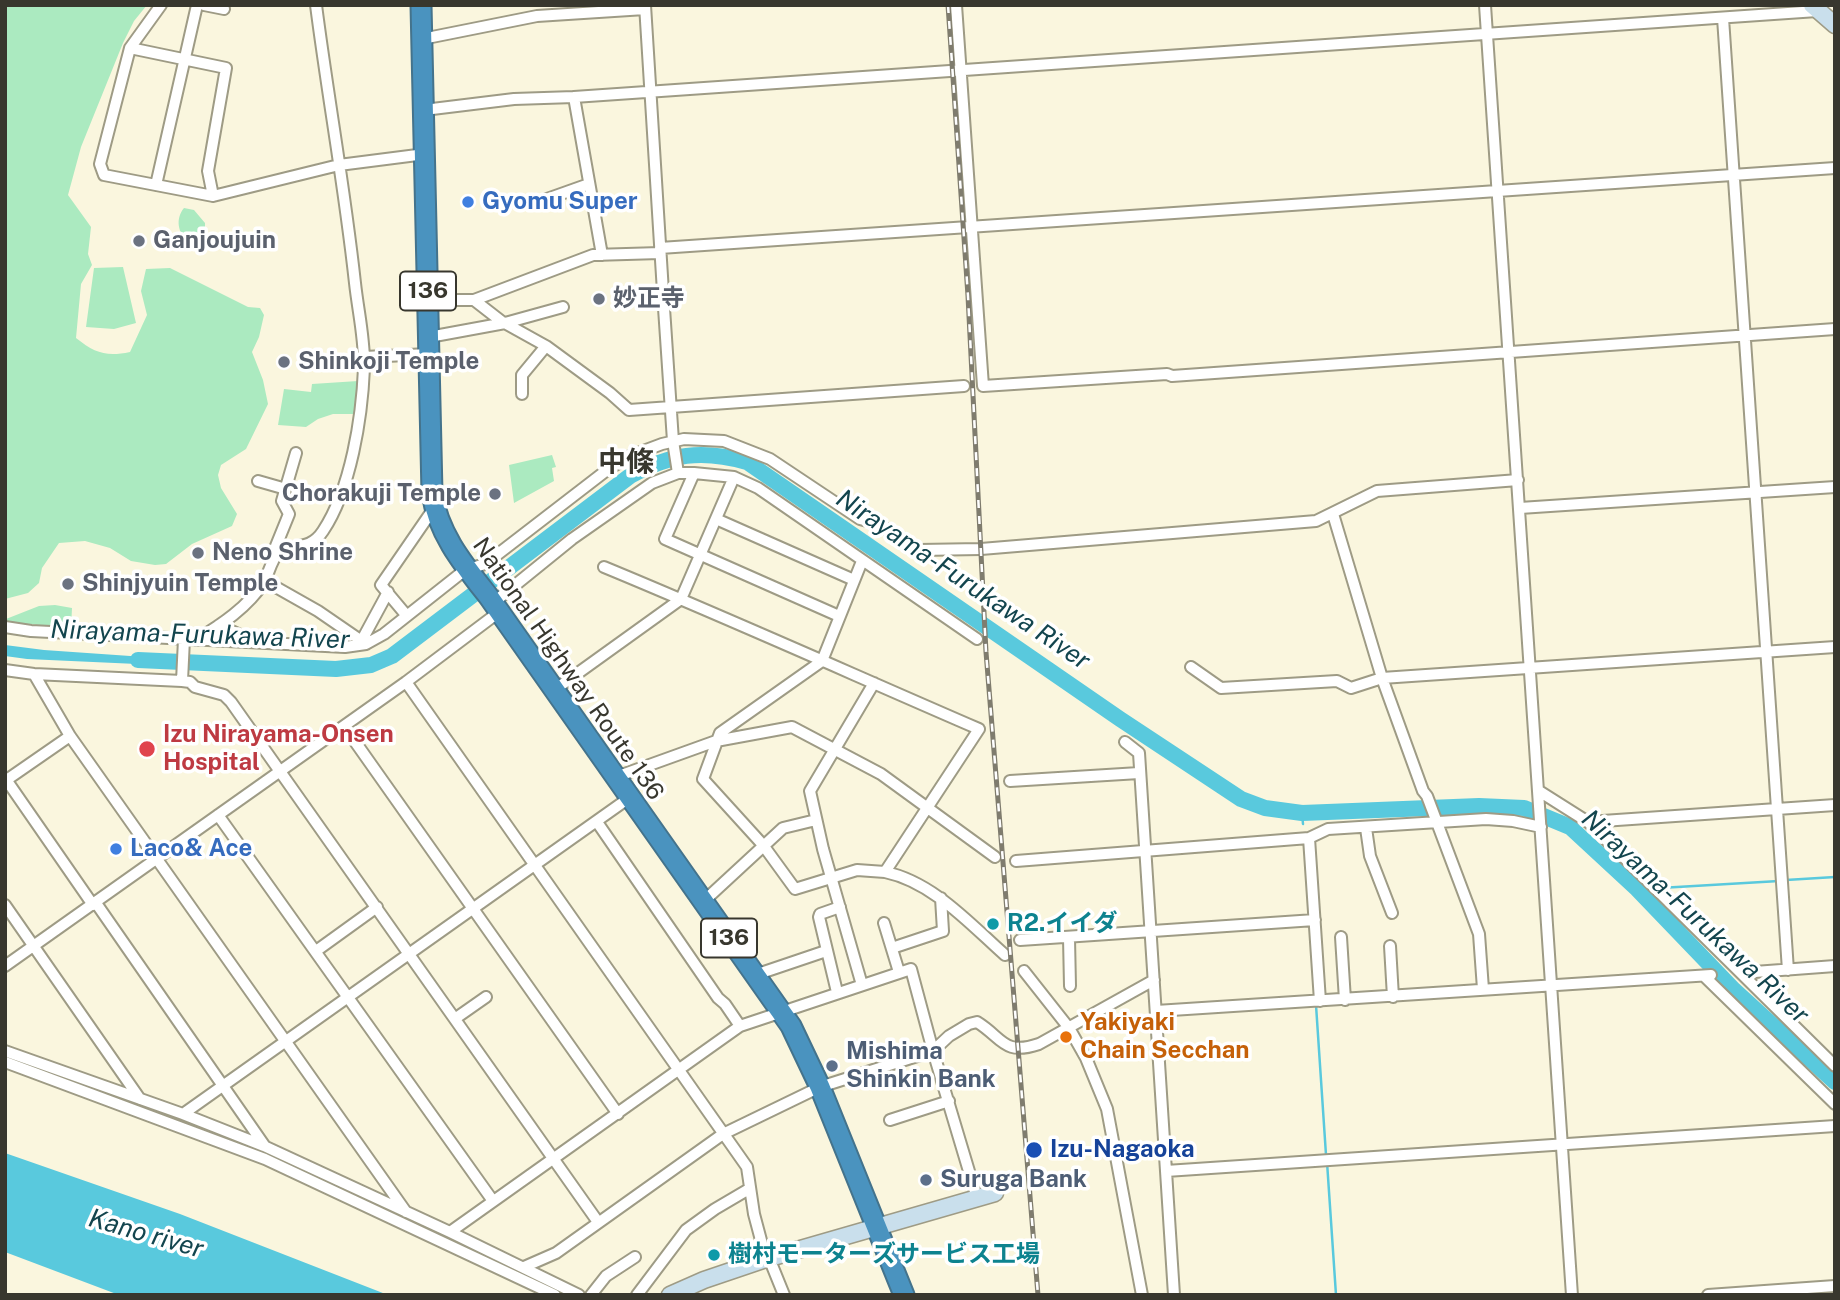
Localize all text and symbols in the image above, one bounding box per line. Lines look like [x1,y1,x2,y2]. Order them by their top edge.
place label: Gyomu Super [482,188,638,216]
marker: Gyomu Super [460,194,476,210]
place label: Ganjoujuin [153,227,276,255]
marker: Ganjoujuin [131,233,147,249]
road number: 136 [400,272,456,310]
place label: 妙正寺 [613,285,685,313]
marker: 妙正寺 [591,291,607,307]
place label: Shinkoji Temple [298,348,479,376]
marker: Shinkoji Temple [276,354,292,370]
district label: 中條 [598,445,654,479]
place label: Chorakuji Temple [282,480,481,508]
water label: Nirayama-Furukawa River [830,483,1096,677]
marker: Chorakuji Temple [487,486,503,502]
street label: National Highway Route 136 [466,532,670,806]
place label: Neno Shrine [212,539,353,567]
marker: Neno Shrine [190,545,206,561]
place label: Shinjyuin Temple [82,570,278,598]
marker: Shinjyuin Temple [60,576,76,592]
water label: Nirayama-Furukawa River [50,614,350,656]
place label: Izu Nirayama-Onsen Hospital [163,721,394,777]
marker: Izu Nirayama-Onsen Hospital [137,739,157,759]
water label: Nirayama-Furukawa River [1575,803,1815,1031]
place label: Laco& Ace [130,835,252,863]
marker: Laco& Ace [108,841,124,857]
place label: R2.イイダ [1007,910,1117,938]
marker: R2.イイダ [985,916,1001,932]
road number: 136 [701,918,757,958]
place label: Yakiyaki Chain Secchan [1080,1009,1250,1065]
marker: Yakiyaki Chain Secchan [1058,1029,1074,1045]
place label: Mishima Shinkin Bank [846,1038,996,1094]
marker: Mishima Shinkin Bank [824,1058,840,1074]
place label: Izu-Nagaoka [1050,1136,1194,1164]
marker: Izu-Nagaoka [1024,1140,1044,1160]
place label: Suruga Bank [940,1166,1087,1194]
marker: Suruga Bank [918,1172,934,1188]
water label: Kano river [85,1203,207,1265]
place label: 樹村モーターズサービス工場 [728,1241,1040,1269]
marker: 樹村モーターズサービス工場 [706,1247,722,1263]

